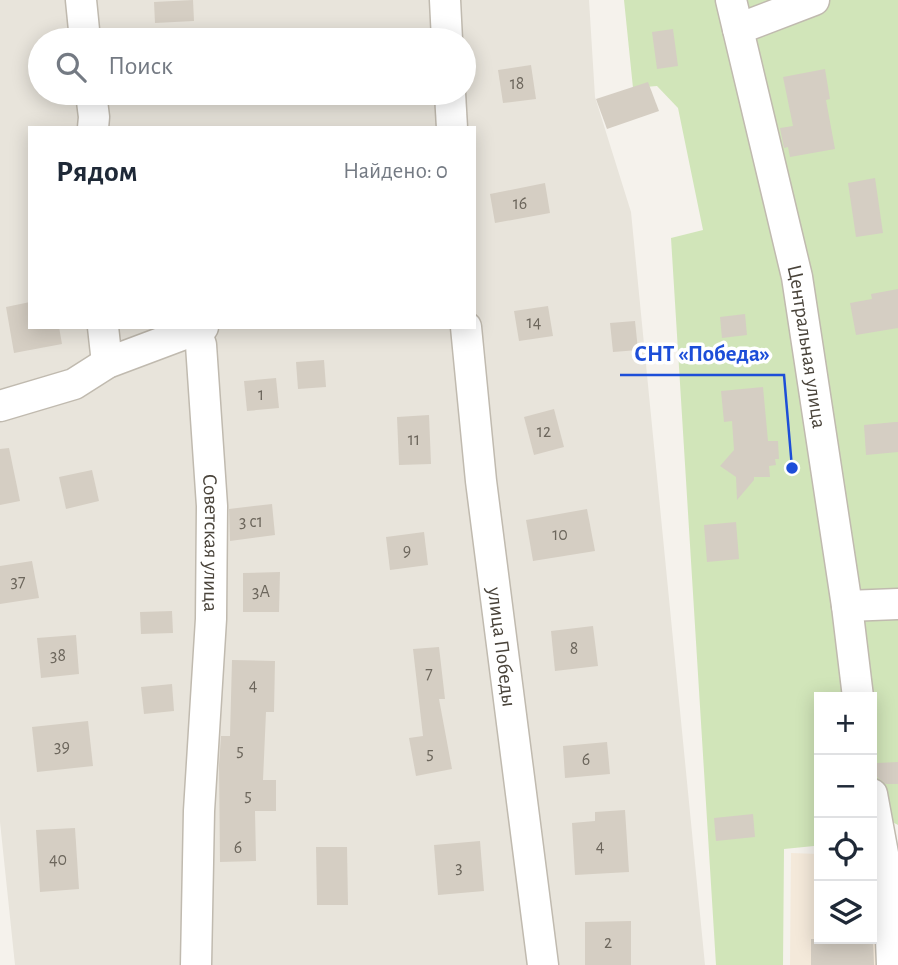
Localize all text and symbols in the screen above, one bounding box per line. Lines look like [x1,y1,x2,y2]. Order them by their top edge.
search box [28,28,476,105]
icon: search [52,48,90,86]
text: Поиск [108,53,173,79]
house number: 18 [510,75,524,93]
text: Рядом [56,157,138,187]
text: Найдено: 0 [343,160,448,183]
house number: 16 [513,195,527,213]
street label: Центральная улица [784,262,830,430]
house number: 14 [527,314,542,332]
callout: СНТ «Победа» [620,331,784,375]
text: СНТ «Победа» [634,343,770,366]
house number: 1 [258,386,264,404]
house number: 12 [537,423,551,441]
house number: 11 [408,431,420,449]
street label: Советская улица [199,473,223,612]
house number: 3 с1 [239,513,263,531]
house number: 10 [552,526,568,544]
house number: 9 [403,542,411,560]
house number: 37 [11,573,25,591]
house number: 3А [252,583,270,601]
street label: улица Победы [484,585,520,708]
house number: 8 [570,640,578,658]
house number: 38 [50,647,66,665]
house number: 7 [425,665,433,683]
house number: 4 [249,677,258,695]
map controls [814,692,877,944]
button: + [814,692,877,755]
house number: 39 [54,738,70,756]
house number: 5 [236,742,244,760]
house number: 5 [426,745,434,763]
house number: 6 [582,751,590,769]
button: − [814,755,877,818]
house number: 5 [244,787,252,805]
button: locate [814,818,877,881]
house number: 4 [596,838,605,856]
house number: 6 [234,839,242,857]
house number: 40 [49,851,67,869]
house number: 3 [455,859,463,877]
button: layers [814,881,877,944]
house number: 2 [604,934,612,952]

